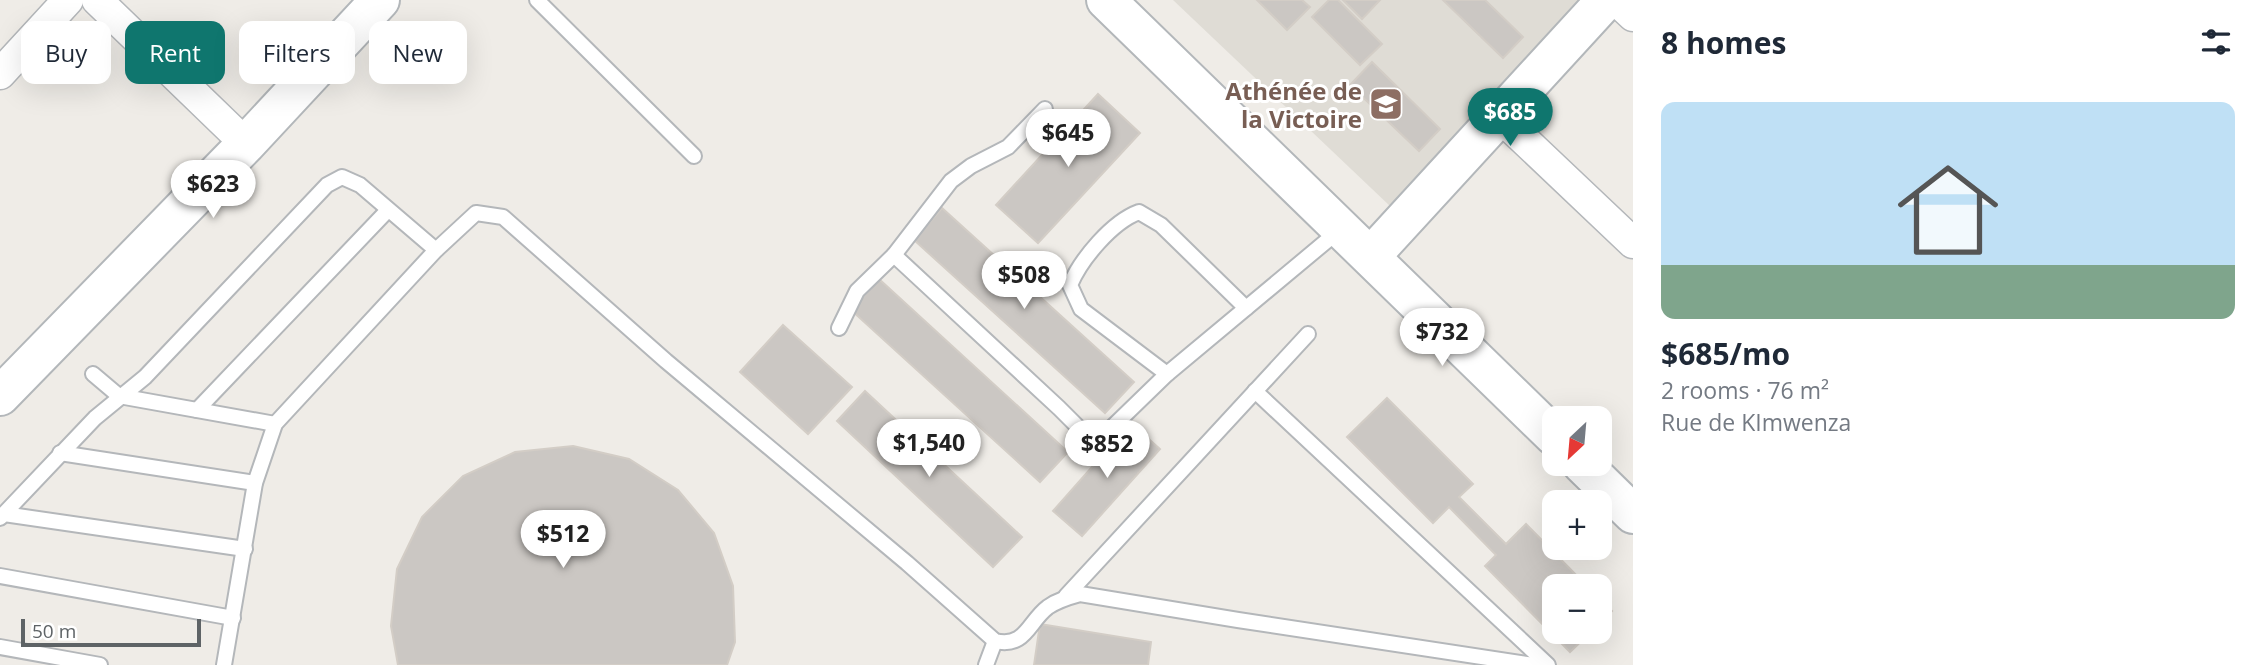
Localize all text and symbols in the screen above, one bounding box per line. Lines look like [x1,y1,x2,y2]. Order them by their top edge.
chip: Buy [21,21,111,84]
chip: Rent [125,21,225,84]
chip: Filters [239,21,355,84]
chip: New [369,21,467,84]
text: 8 homes [1661,22,1786,63]
icon: filters [2197,23,2235,61]
place label: Athénée de la Victoire [1225,74,1362,135]
school or university icon: Athénée de la Victoire [1367,85,1405,123]
pin: $685 [1469,88,1551,148]
text: $685 [1484,95,1536,127]
pin: $645 [1027,110,1109,169]
text: $645 [1042,116,1094,148]
icon: home [1885,147,2011,273]
pin: $623 [172,160,254,220]
text: $623 [187,167,239,199]
pin: $508 [983,252,1065,311]
text: $508 [998,258,1050,290]
pin: $732 [1401,308,1483,368]
text: $732 [1416,315,1468,347]
text: $685/mo [1661,333,1790,374]
text: 2 rooms · 76 m² [1661,374,1829,406]
north arrow [1542,406,1612,476]
map controls [1542,406,1612,644]
text: Rue de KImwenza [1661,406,1851,438]
pin: $1,540 [872,420,986,479]
pin: $852 [1066,420,1148,480]
text: $1,540 [893,426,965,458]
text: $852 [1081,427,1133,459]
button: + [1542,490,1612,560]
pin: $512 [522,510,604,570]
text: $512 [537,517,589,549]
button: − [1542,574,1612,644]
scale bar [21,616,201,648]
text: 50 m [32,618,76,644]

